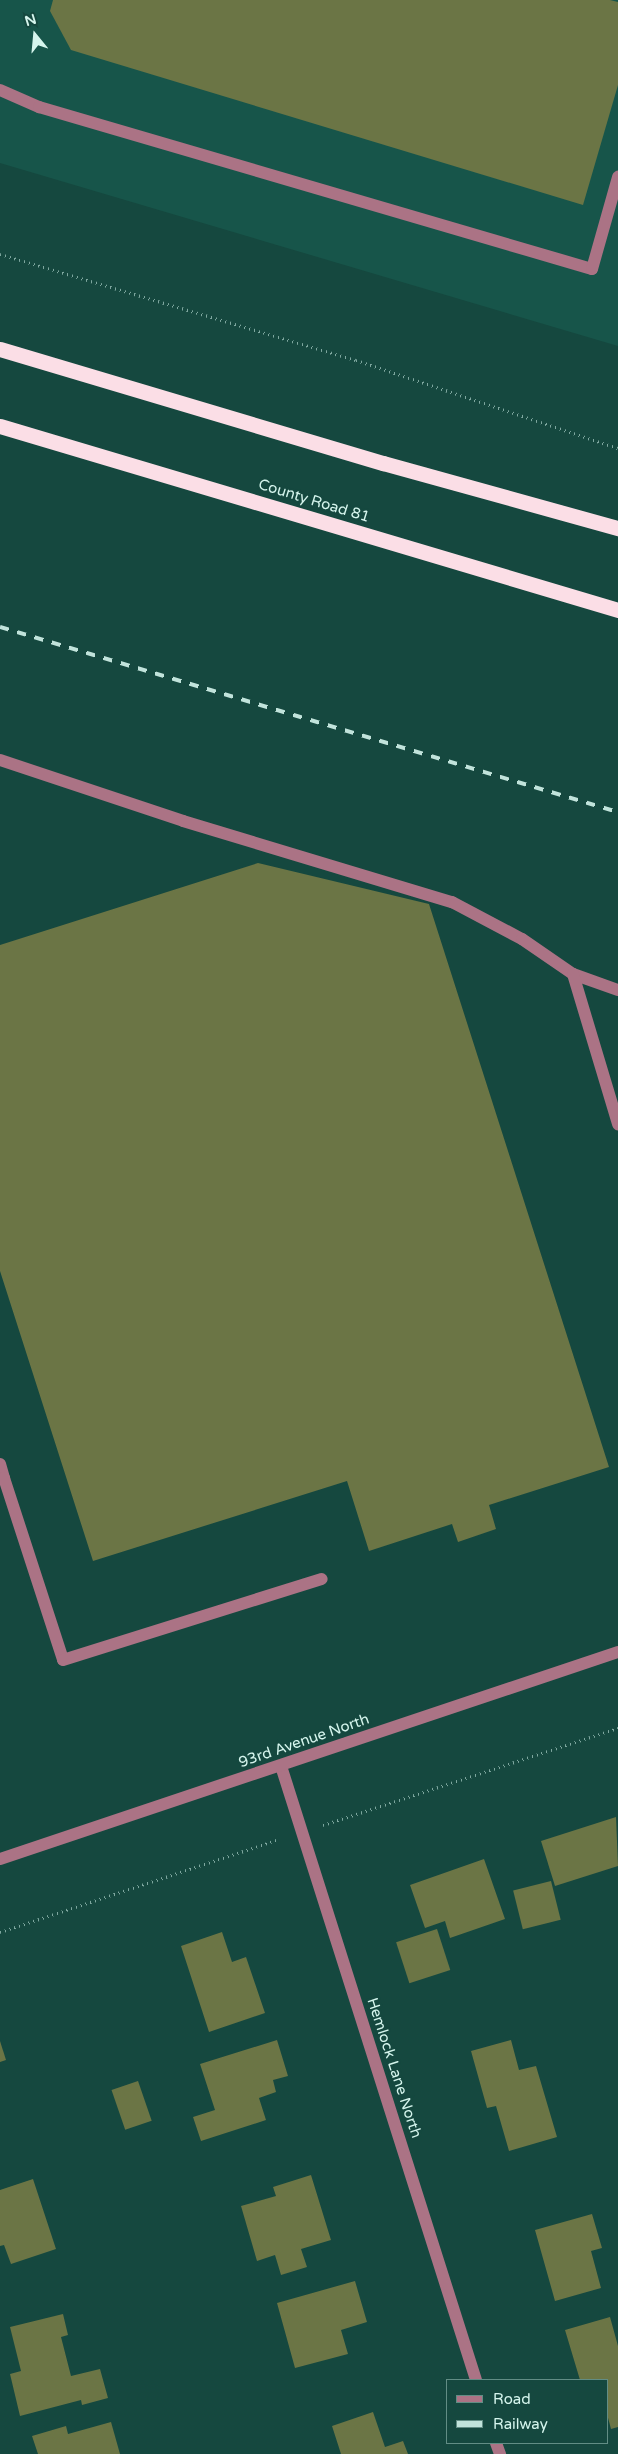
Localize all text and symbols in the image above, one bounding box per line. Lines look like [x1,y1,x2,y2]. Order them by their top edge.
north arrow [10,10,60,60]
text: N [23,10,38,30]
street label: County Road 81 [256,476,372,526]
street label: 93rd Avenue North [236,1710,372,1772]
street label: Hemlock Lane North [363,1996,425,2140]
legend [446,2379,608,2444]
text: Road [493,2390,531,2408]
text: Railway [493,2415,548,2433]

